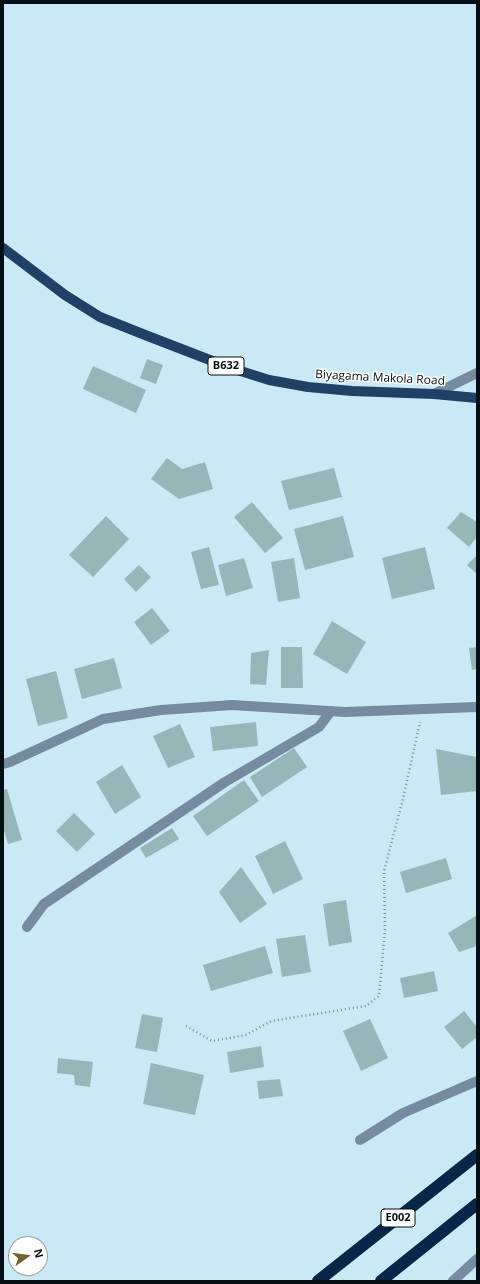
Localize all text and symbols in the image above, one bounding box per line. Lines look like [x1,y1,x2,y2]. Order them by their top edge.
road number: B632 [208,357,244,375]
street label: Biyagama Makola Road [315,367,445,389]
road number: E002 [381,1209,415,1227]
north arrow [8,1236,48,1276]
text: N [31,1247,48,1259]

